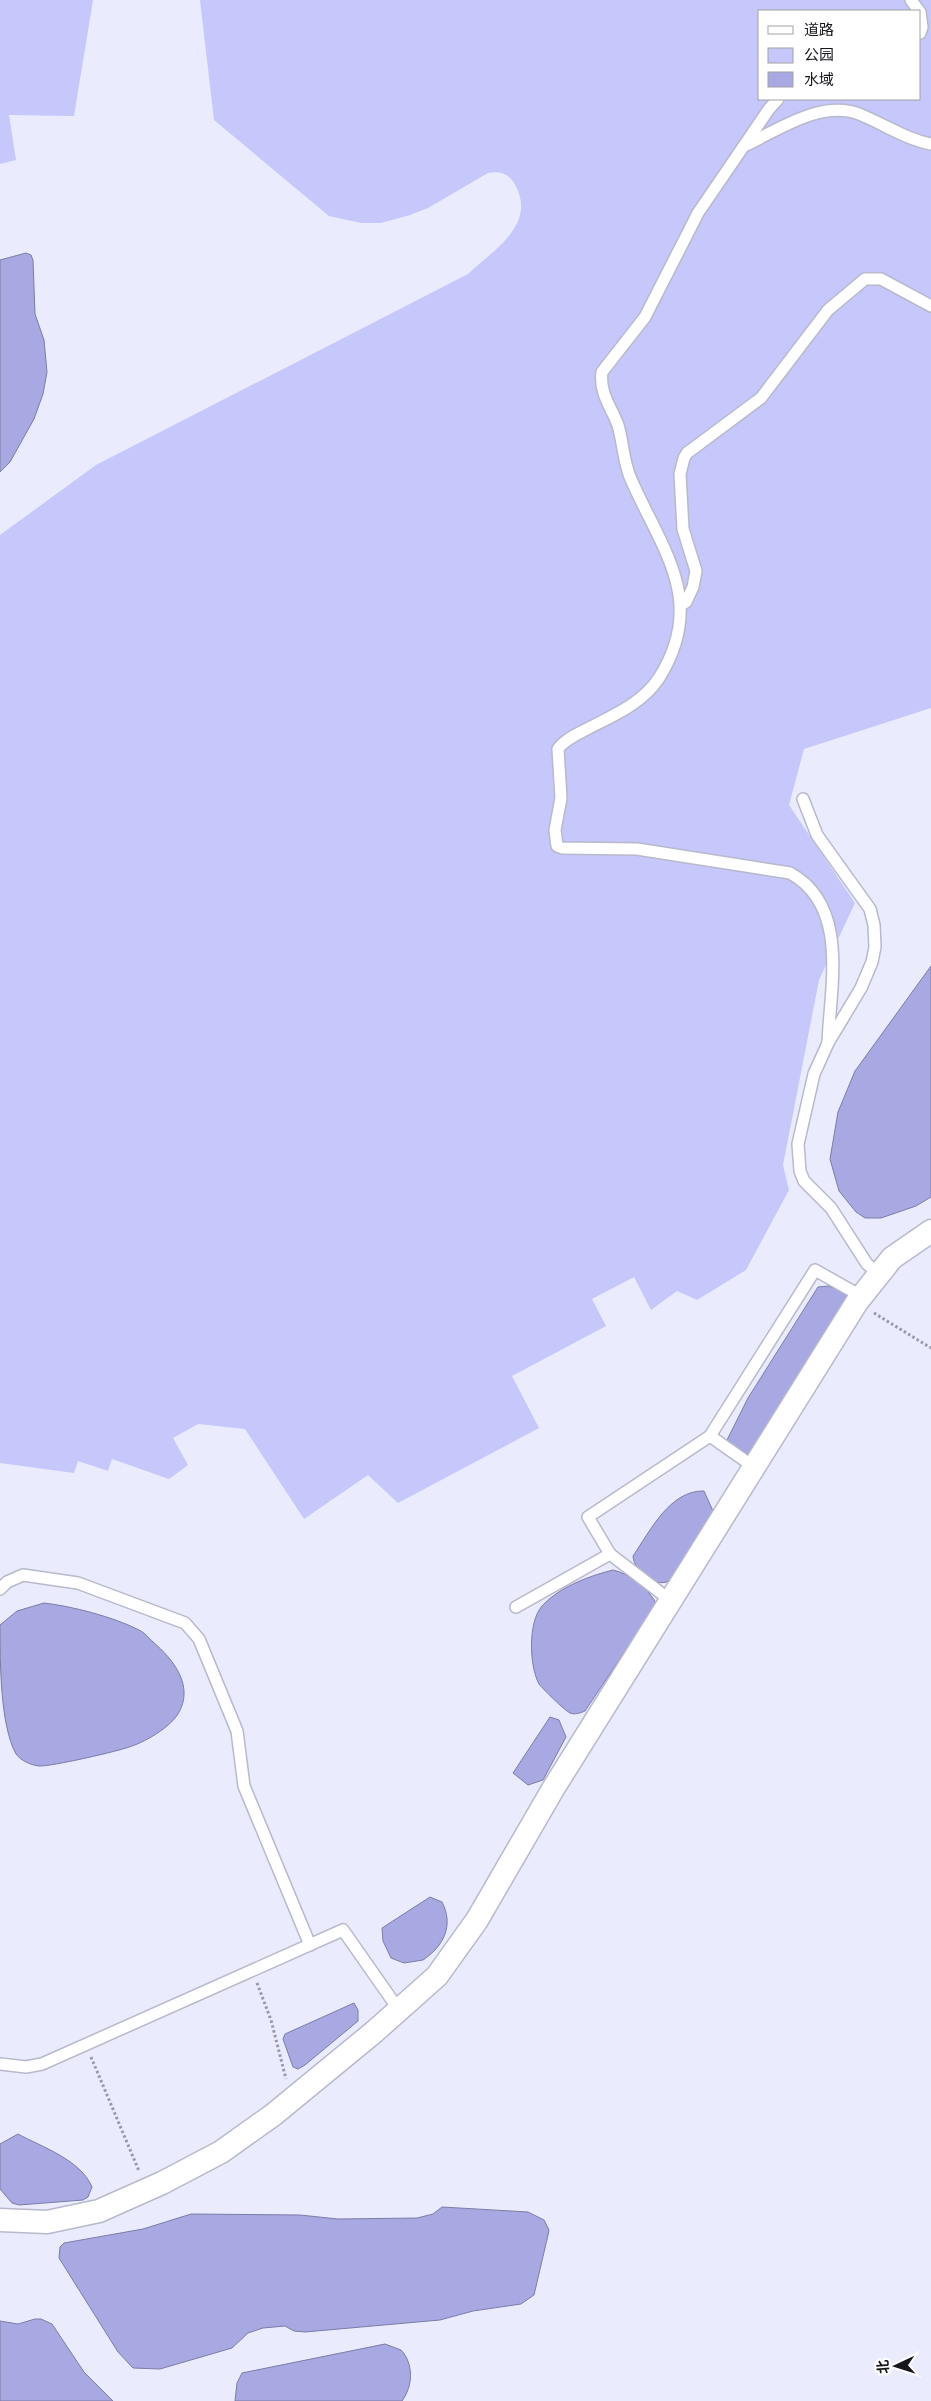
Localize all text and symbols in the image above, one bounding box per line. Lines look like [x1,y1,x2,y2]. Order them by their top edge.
legend [758,10,921,100]
text: 道路 [804,20,834,39]
text: 公园 [804,45,834,64]
text: 水域 [804,70,834,89]
north arrow [871,2341,921,2391]
text: 北 [874,2359,892,2375]

